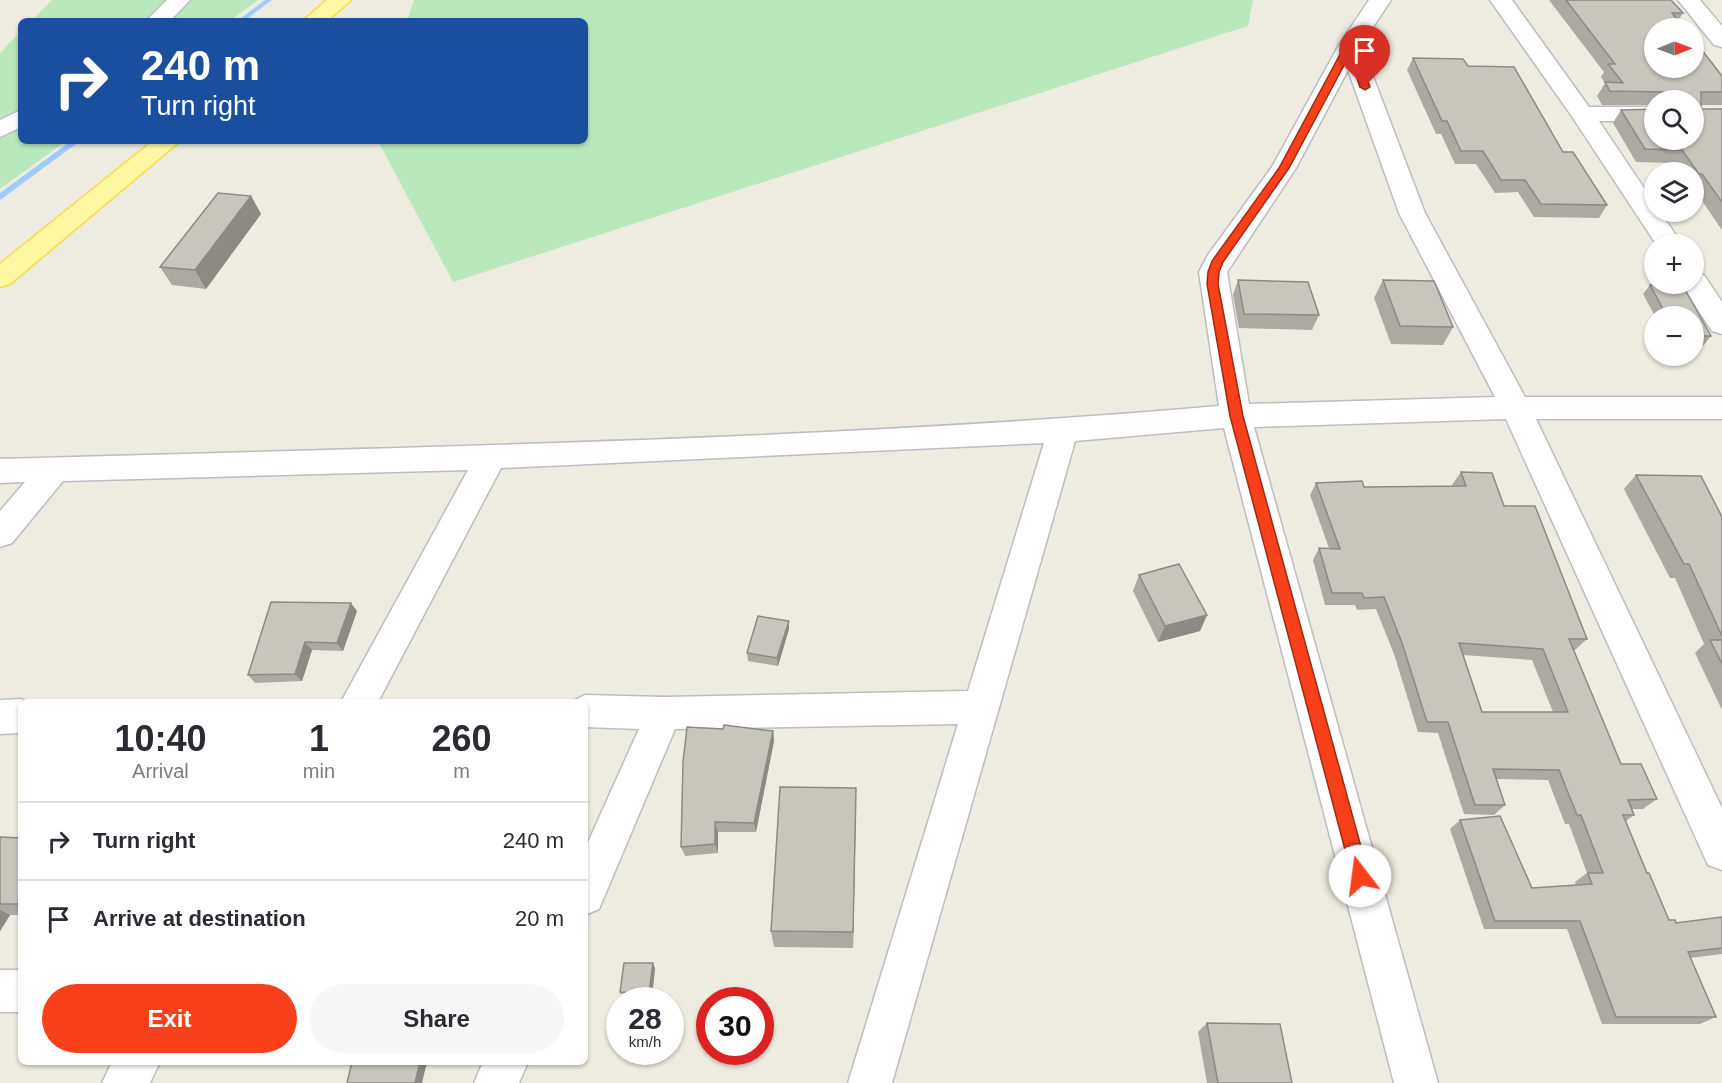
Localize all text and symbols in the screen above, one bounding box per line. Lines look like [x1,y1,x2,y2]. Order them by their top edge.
north arrow [1644,18,1704,78]
map controls [1644,18,1704,366]
pin [1339,25,1390,87]
icon: arrive [1348,34,1381,67]
icon: right [42,42,120,120]
text: 240 m [141,42,260,89]
button: search [1644,90,1704,150]
text: Turn right [141,91,256,121]
button: layers [1644,162,1704,222]
button: + [1644,234,1704,294]
button: − [1644,306,1704,366]
text: 10:40 [114,718,206,759]
text: 1 [309,718,329,759]
text: 260 [431,718,492,759]
text: Arrival [132,760,189,782]
text: min [303,760,335,782]
text: m [453,760,470,782]
icon: right [42,825,75,858]
text: Turn right [93,828,195,853]
text: 240 m [503,828,564,853]
position arrow [1328,844,1392,908]
icon: arrive [42,903,75,936]
text: Arrive at destination [93,906,306,931]
text: 20 m [515,906,564,931]
button: Exit [42,984,297,1053]
button: Share [309,984,564,1053]
speed limit sign: 30 [696,987,774,1065]
text: 28 [628,1002,662,1035]
text: km/h [629,1033,661,1050]

